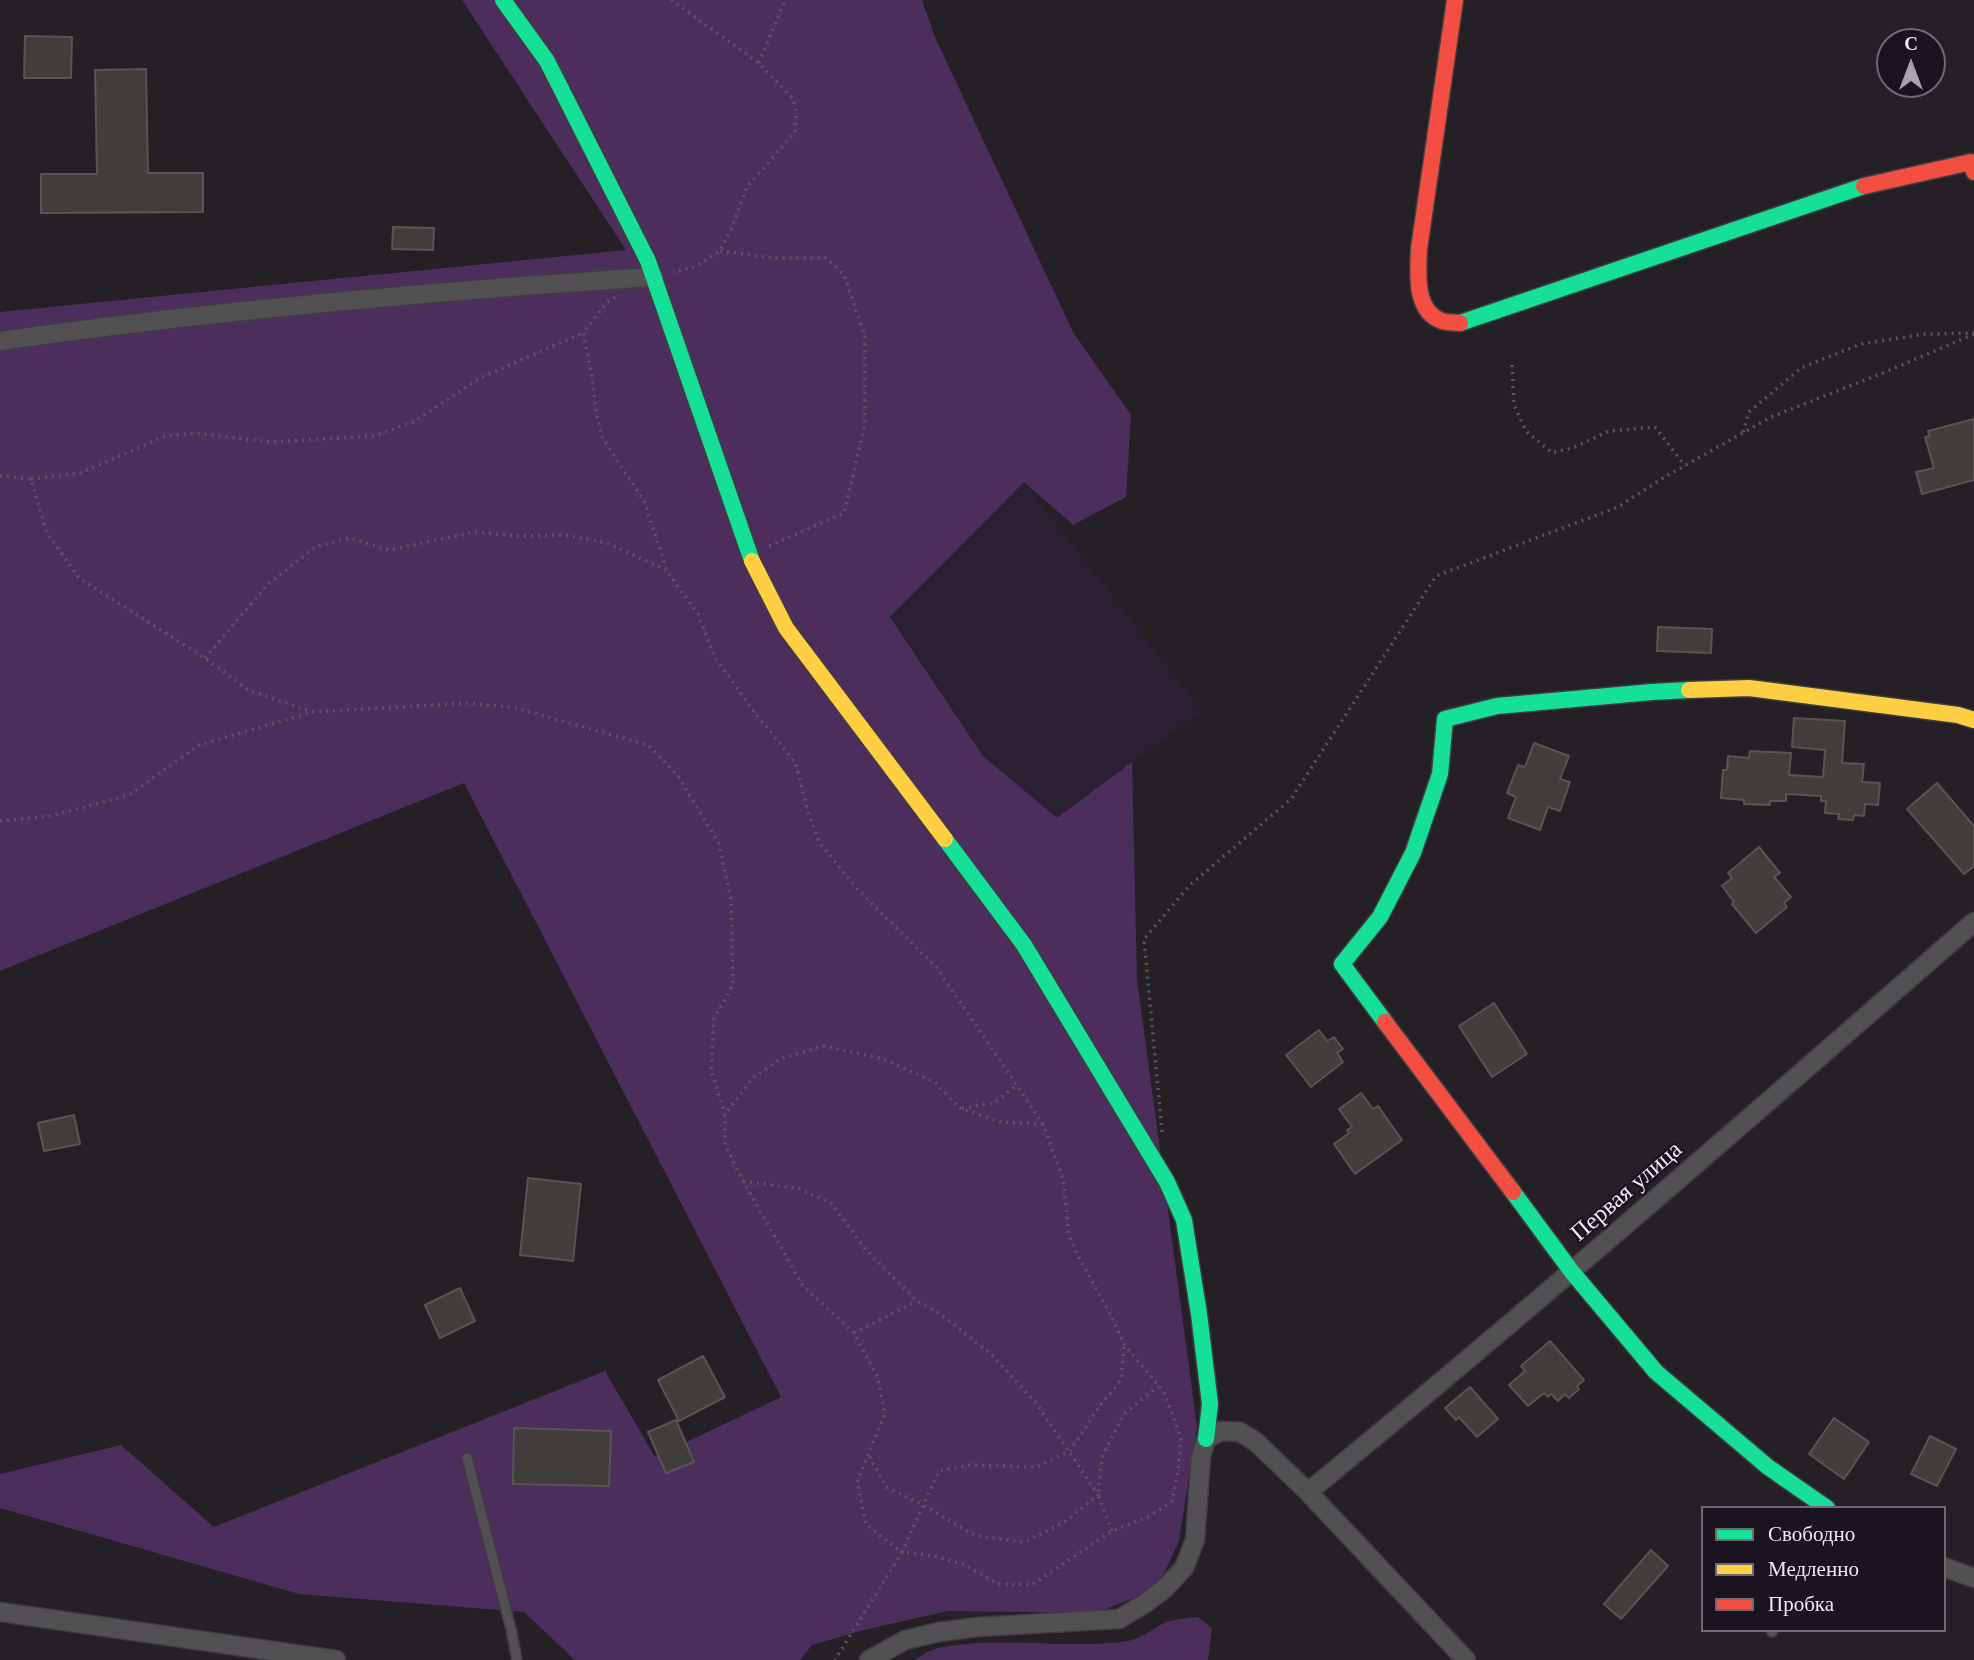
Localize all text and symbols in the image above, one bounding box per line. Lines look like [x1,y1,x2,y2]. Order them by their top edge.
north arrow [1876,28,1946,98]
text: С [1904,33,1918,54]
street label: Первая улица [1565,1136,1689,1248]
legend [1701,1506,1946,1632]
text: Свободно [1768,1522,1855,1546]
text: Медленно [1768,1557,1859,1581]
text: Пробка [1768,1592,1834,1616]

